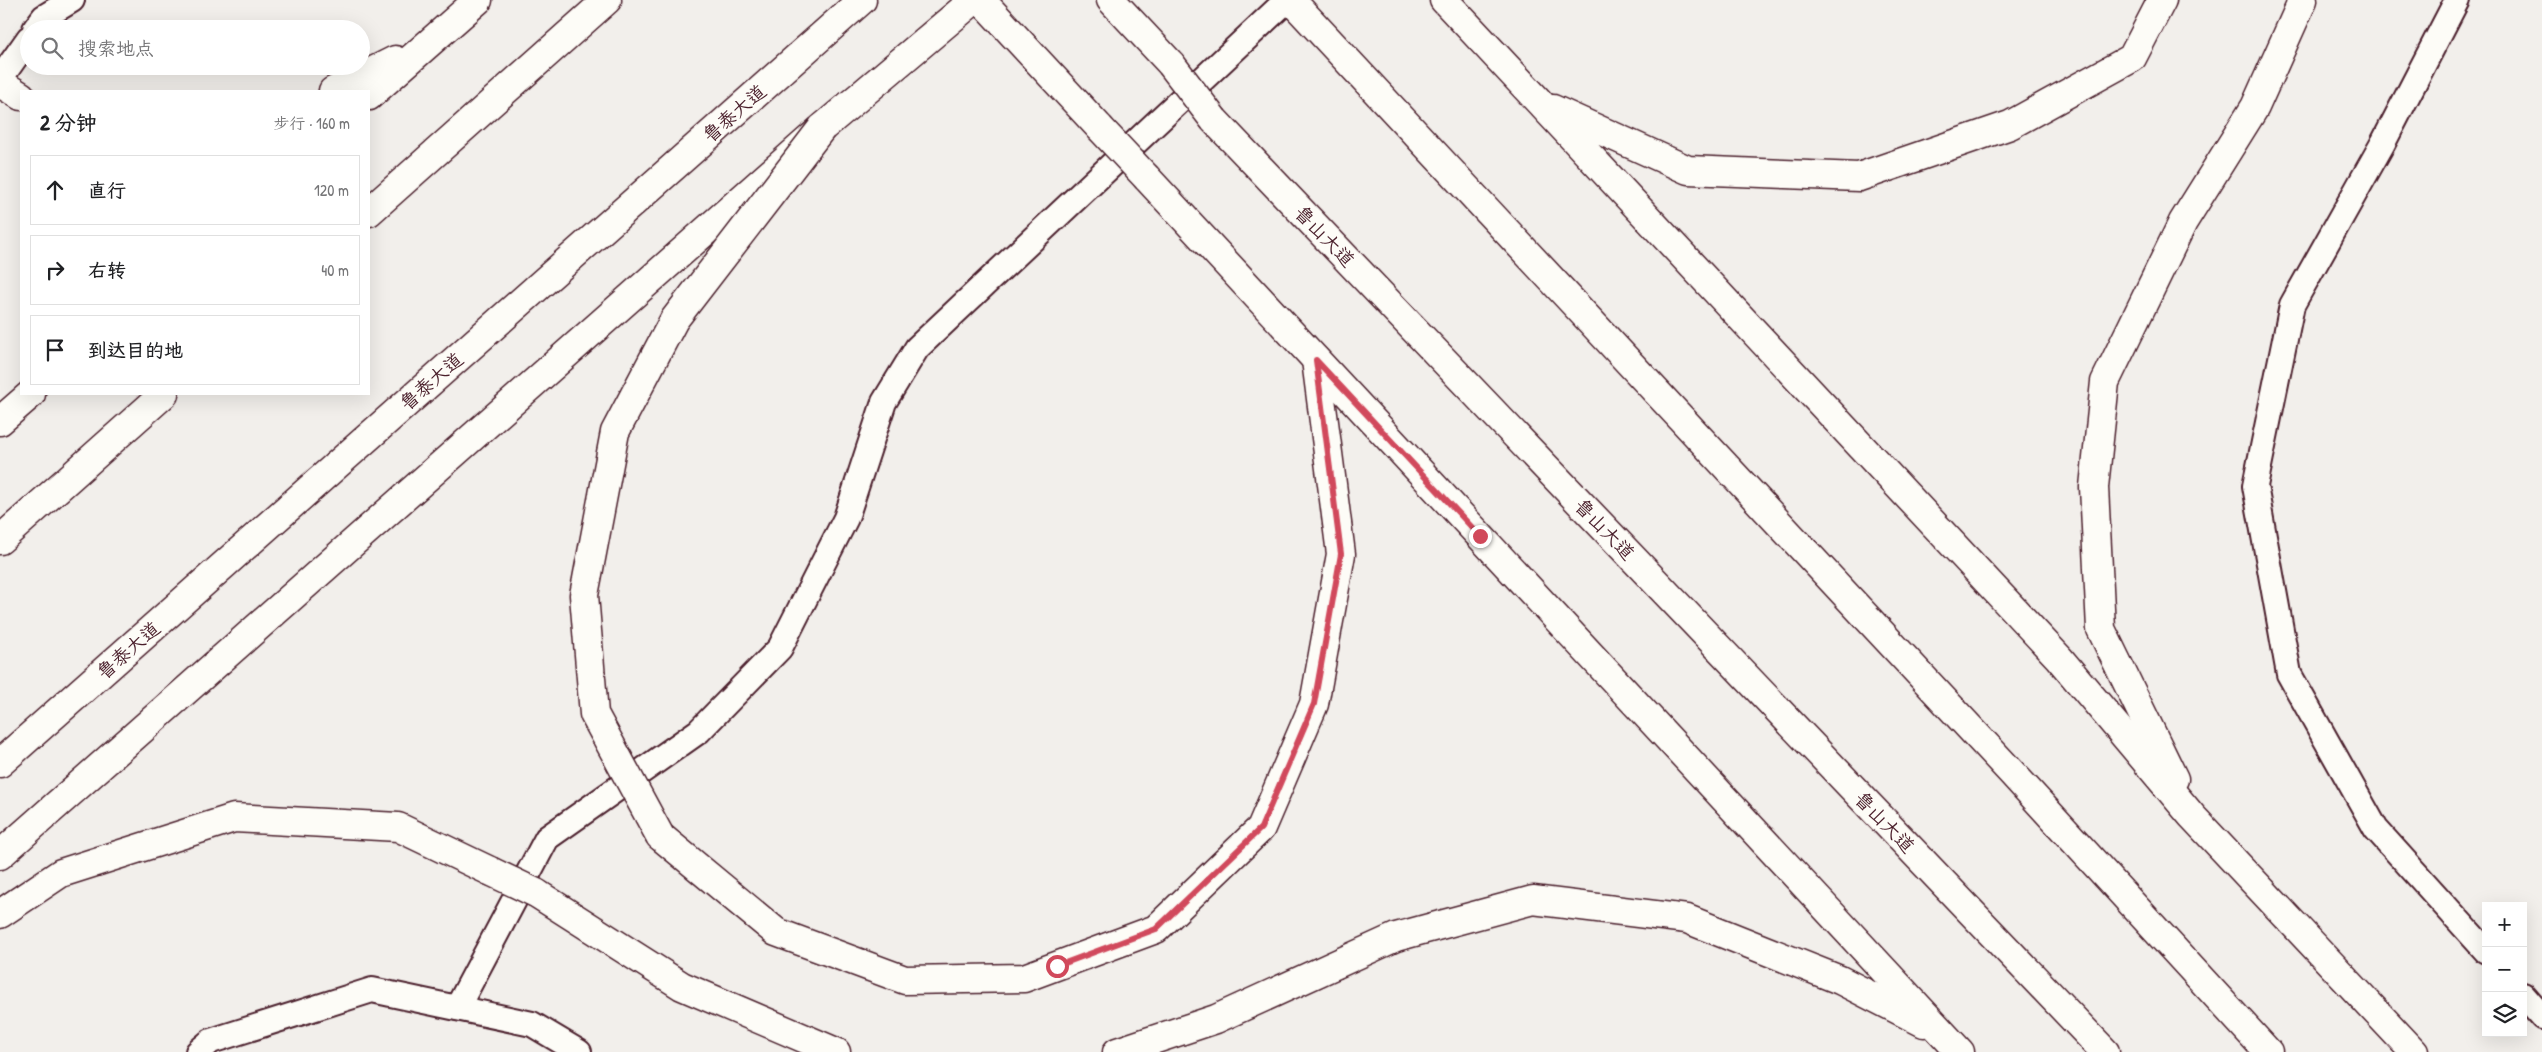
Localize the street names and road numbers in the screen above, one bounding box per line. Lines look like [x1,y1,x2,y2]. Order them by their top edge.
street label: 鲁泰大道 [697,78,771,148]
street label: 鲁山大道 [1289,200,1361,272]
street label: 鲁泰大道 [394,346,468,416]
street label: 鲁山大道 [1569,493,1641,565]
street label: 鲁泰大道 [91,615,165,685]
street label: 鲁山大道 [1849,786,1921,858]

